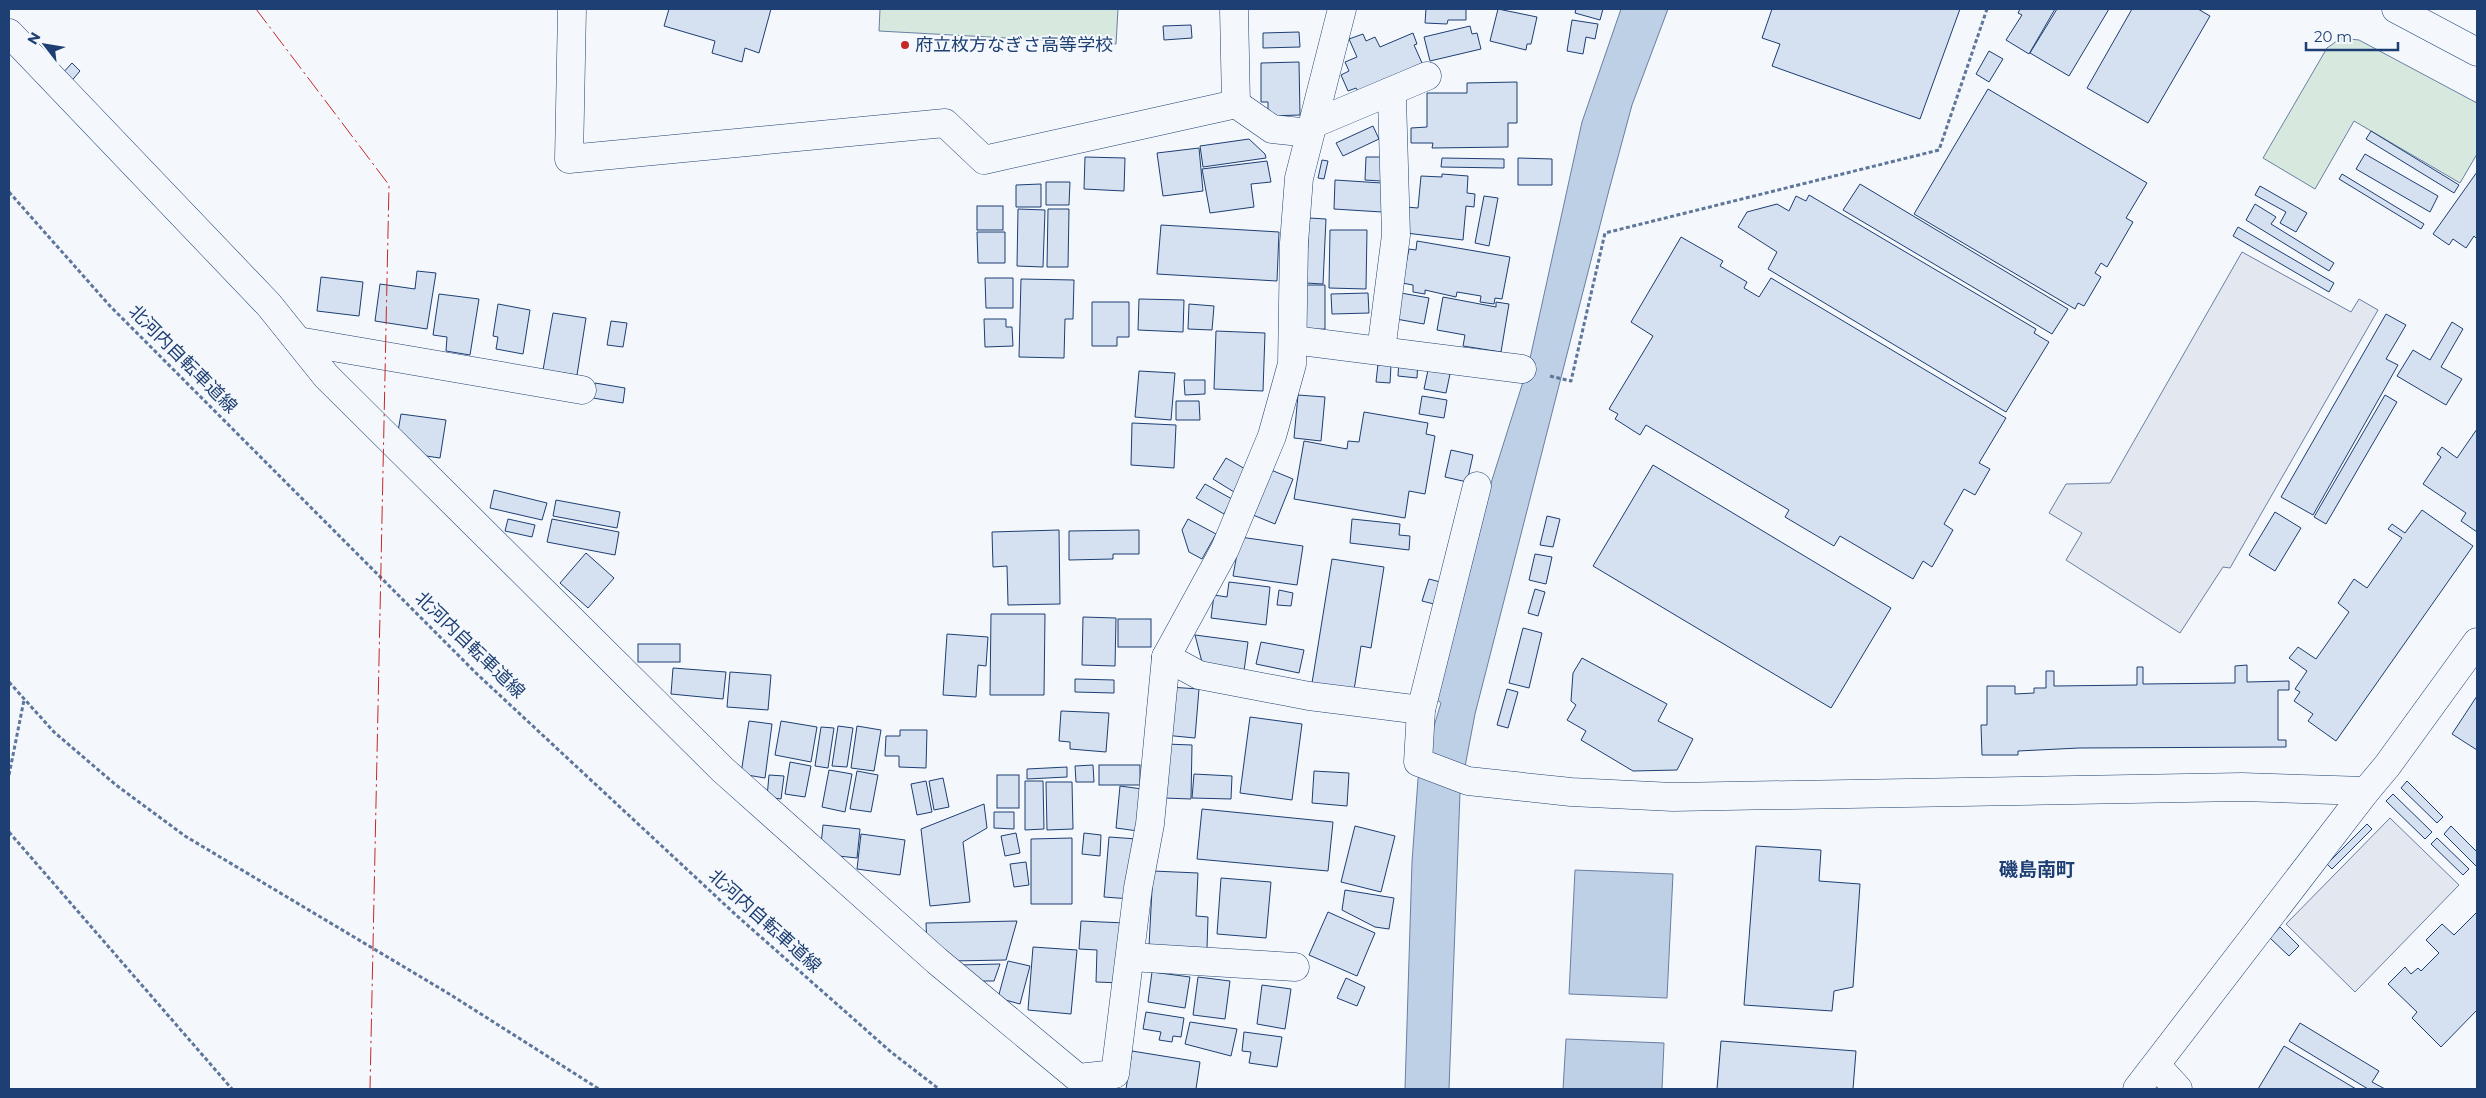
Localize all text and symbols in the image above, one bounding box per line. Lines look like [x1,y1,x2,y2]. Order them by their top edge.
north arrow [20,20,70,70]
scale bar [2306,20,2398,52]
text: 20 m [2314,27,2352,46]
text: N [23,29,44,48]
place label: 府立枚方なぎさ高等学校 [915,34,1113,56]
marker: 府立枚方なぎさ高等学校 [899,39,911,51]
street label: 北河内自転車道線 [124,300,242,418]
street label: 北河内自転車道線 [411,587,529,703]
district label: 磯島南町 [1999,858,2075,881]
street label: 北河内自転車道線 [704,865,826,977]

